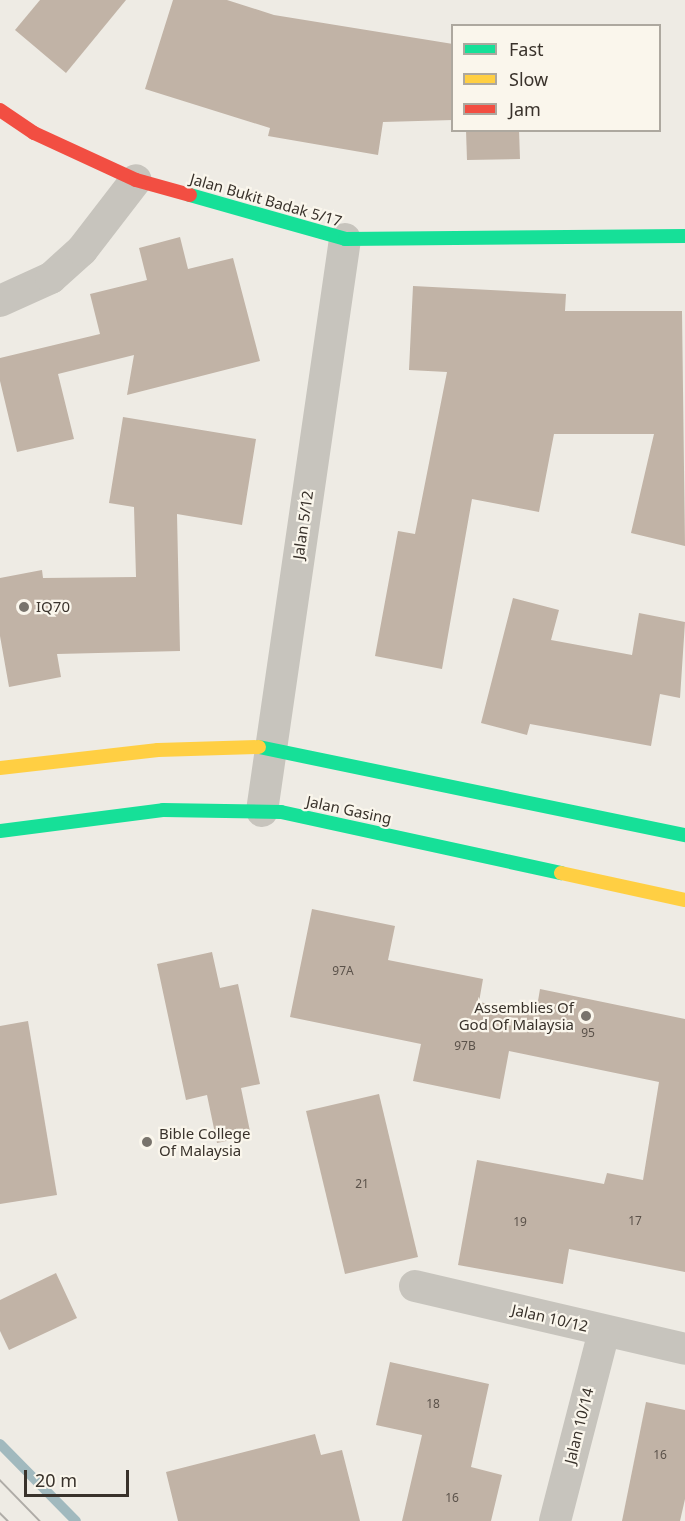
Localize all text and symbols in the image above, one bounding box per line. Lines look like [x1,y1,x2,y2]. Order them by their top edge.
legend [451,24,661,132]
text: Fast [509,37,544,61]
text: Slow [509,67,548,91]
text: Jam [509,97,541,121]
street label: Jalan Bukit Badak 5/17 [188,170,344,230]
street label: Jalan 5/12 [289,489,317,561]
place label: IQ70 [36,598,70,616]
marker: IQ70 [17,600,31,614]
street label: Jalan Gasing [305,792,393,828]
house number: 97A [332,964,354,978]
place label: Assemblies Of God Of Malaysia [459,998,574,1033]
marker: Assemblies Of God Of Malaysia [579,1009,593,1023]
house number: 95 [581,1026,595,1040]
house number: 97B [454,1039,476,1053]
place label: Bible College Of Malaysia [159,1124,251,1159]
marker: Bible College Of Malaysia [140,1135,154,1149]
house number: 21 [355,1177,369,1191]
house number: 17 [628,1214,642,1228]
house number: 19 [513,1215,527,1229]
street label: Jalan 10/12 [510,1300,590,1336]
street label: Jalan 10/14 [561,1386,597,1466]
house number: 18 [426,1397,440,1411]
house number: 16 [653,1448,667,1462]
scale bar [27,1458,132,1496]
text: 20 m [35,1468,77,1492]
house number: 16 [445,1491,459,1505]

